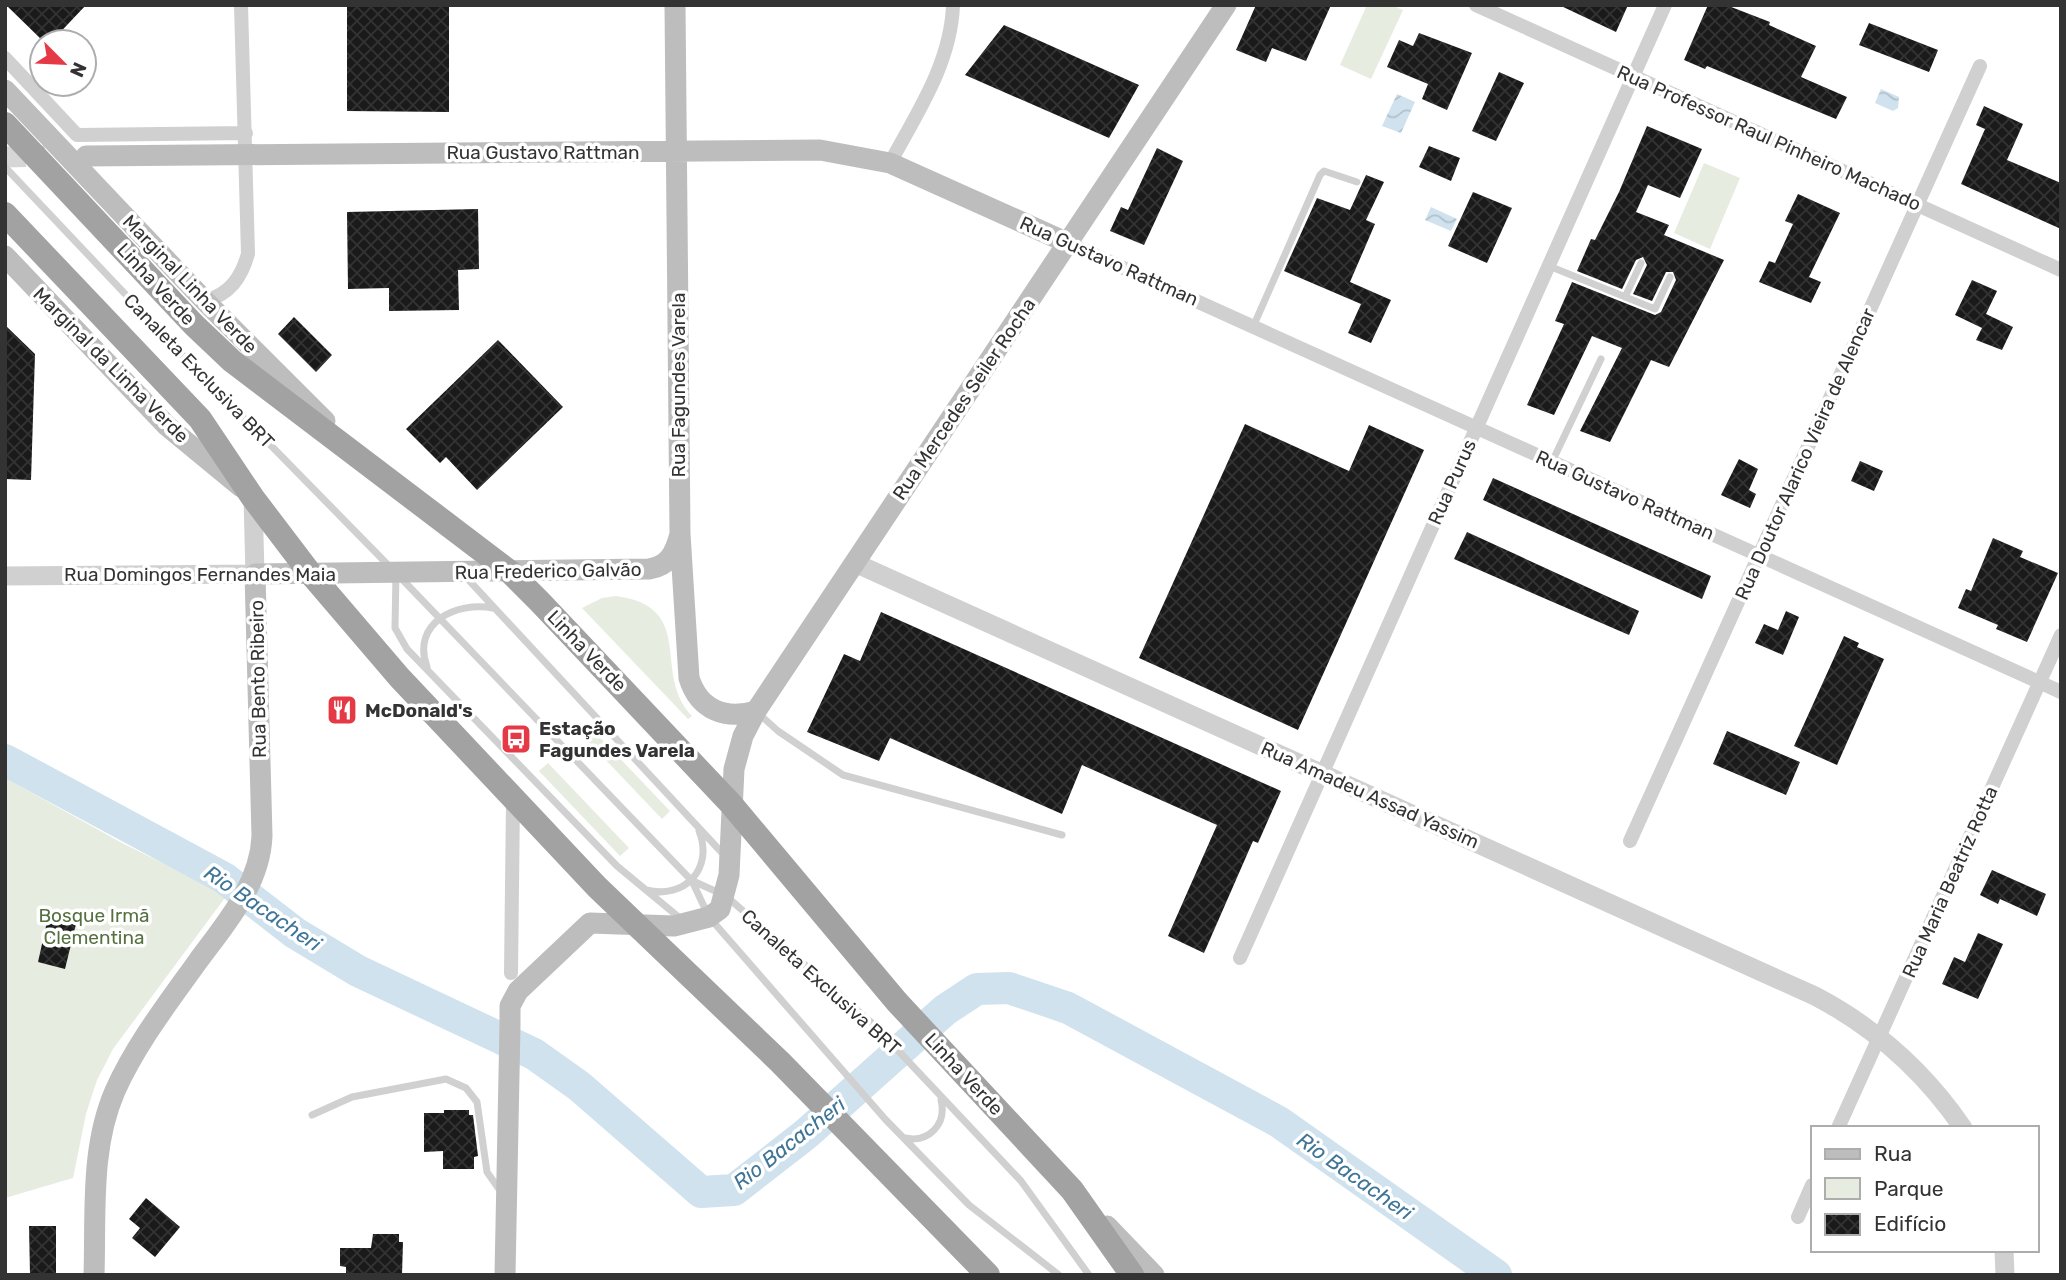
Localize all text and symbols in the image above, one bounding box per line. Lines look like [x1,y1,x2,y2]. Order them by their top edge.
north arrow [28,28,98,98]
text: N [65,59,91,81]
street label: Rua Professor Raul Pinheiro Machado [1613,60,1925,216]
street label: Rua Gustavo Rattman [446,141,640,164]
street label: Marginal Linha Verde [118,210,262,358]
street label: Rua Gustavo Rattman [1016,211,1202,311]
street label: Linha Verde [112,238,200,330]
street label: Marginal da Linha Verde [29,283,193,447]
street label: Canaleta Exclusiva BRT [119,289,279,453]
street label: Rua Fagundes Varela [667,293,690,477]
street label: Rua Mercedes Seiler Rocha [888,294,1040,504]
street label: Rua Doutor Alarico Vieira de Alencar [1730,304,1880,604]
street label: Rua Purus [1423,436,1481,528]
street label: Rua Gustavo Rattman [1532,445,1718,545]
street label: Rua Frederico Galvão [454,558,642,584]
street label: Rua Domingos Fernandes Maia [64,563,336,586]
street label: Rua Bento Ribeiro [245,600,271,758]
street label: Linha Verde [543,606,631,696]
restaurant icon: McDonald's [325,693,359,727]
place label: McDonald's [365,699,473,722]
place label: Estação Fagundes Varela [539,717,695,762]
bus stop icon: Estação Fagundes Varela [499,722,533,756]
street label: Rua Amadeu Assad Yassim [1258,737,1482,853]
street label: Rua Maria Beatriz Rotta [1897,783,2003,981]
water label: Rio Bacacheri [200,860,327,957]
park label: Bosque Irmã Clementina [38,904,150,949]
street label: Canaleta Exclusiva BRT [737,904,905,1060]
street label: Linha Verde [920,1028,1008,1120]
water label: Rio Bacacheri [728,1091,851,1195]
legend [1811,1126,2038,1252]
water label: Rio Bacacheri [1292,1127,1418,1226]
text: Rua [1874,1141,1912,1166]
text: Parque [1874,1176,1944,1201]
text: Edifício [1874,1211,1946,1236]

